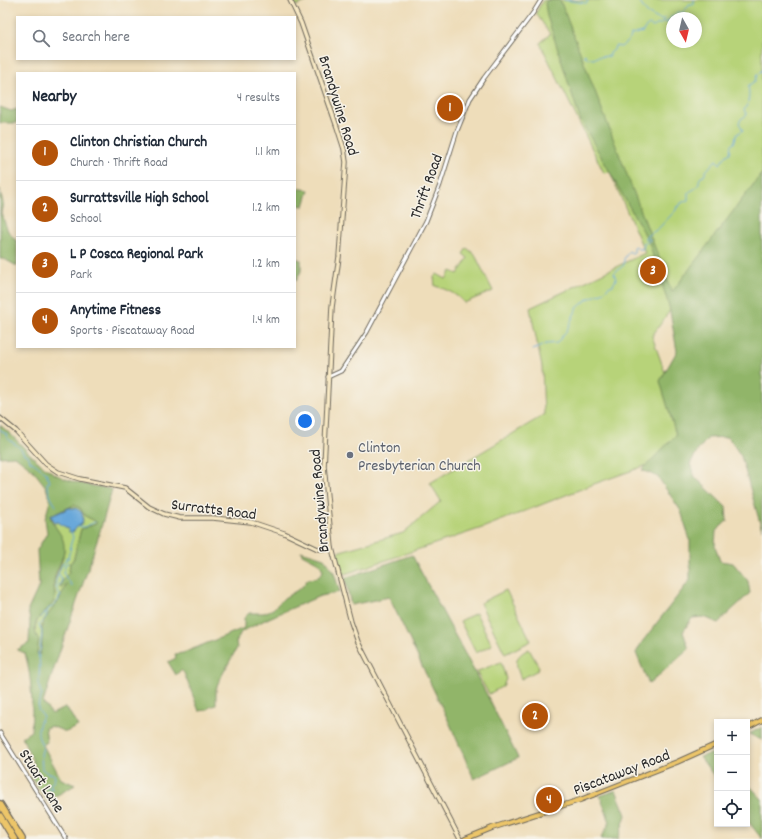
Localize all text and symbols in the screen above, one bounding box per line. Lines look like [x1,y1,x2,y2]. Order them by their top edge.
north arrow [666,12,702,48]
search box [16,16,296,60]
icon: search [30,27,52,49]
text: Search here [62,27,130,49]
street label: Brandywine Road [311,53,364,159]
text: Nearby [32,86,76,110]
text: 4 results [237,89,280,108]
pin: 1 [437,93,463,123]
text: Clinton Christian Church [70,132,207,154]
text: 1 [44,143,46,162]
text: 1.1 km [255,143,280,162]
street label: Thrift Road [405,151,450,223]
text: Church · Thrift Road [70,154,168,173]
text: Surrattsville High School [70,188,209,210]
text: 2 [42,199,48,218]
text: 1.2 km [252,199,280,218]
text: School [70,210,102,229]
text: L P Cosca Regional Park [70,244,203,266]
text: 3 [42,255,48,274]
text: 1.2 km [252,255,280,274]
pin: 3 [640,256,666,286]
text: Park [70,266,92,285]
text: Anytime Fitness [70,300,161,322]
text: 4 [42,311,48,330]
text: 1.4 km [252,311,280,330]
text: Sports · Piscataway Road [70,322,195,341]
your location [295,411,315,431]
place label: Clinton Presbyterian Church [358,437,481,478]
street label: Brandywine Road [305,448,336,553]
marker: Clinton Presbyterian Church [345,450,355,460]
street label: Surratts Road [170,494,258,527]
pin: 2 [522,701,548,731]
map controls [714,719,750,827]
button: + [714,719,750,755]
street label: Piscataway Road [570,744,674,802]
street label: Stuart Lane [12,745,70,818]
button: − [714,755,750,791]
pin: 4 [536,785,562,815]
button: locate [714,791,750,827]

